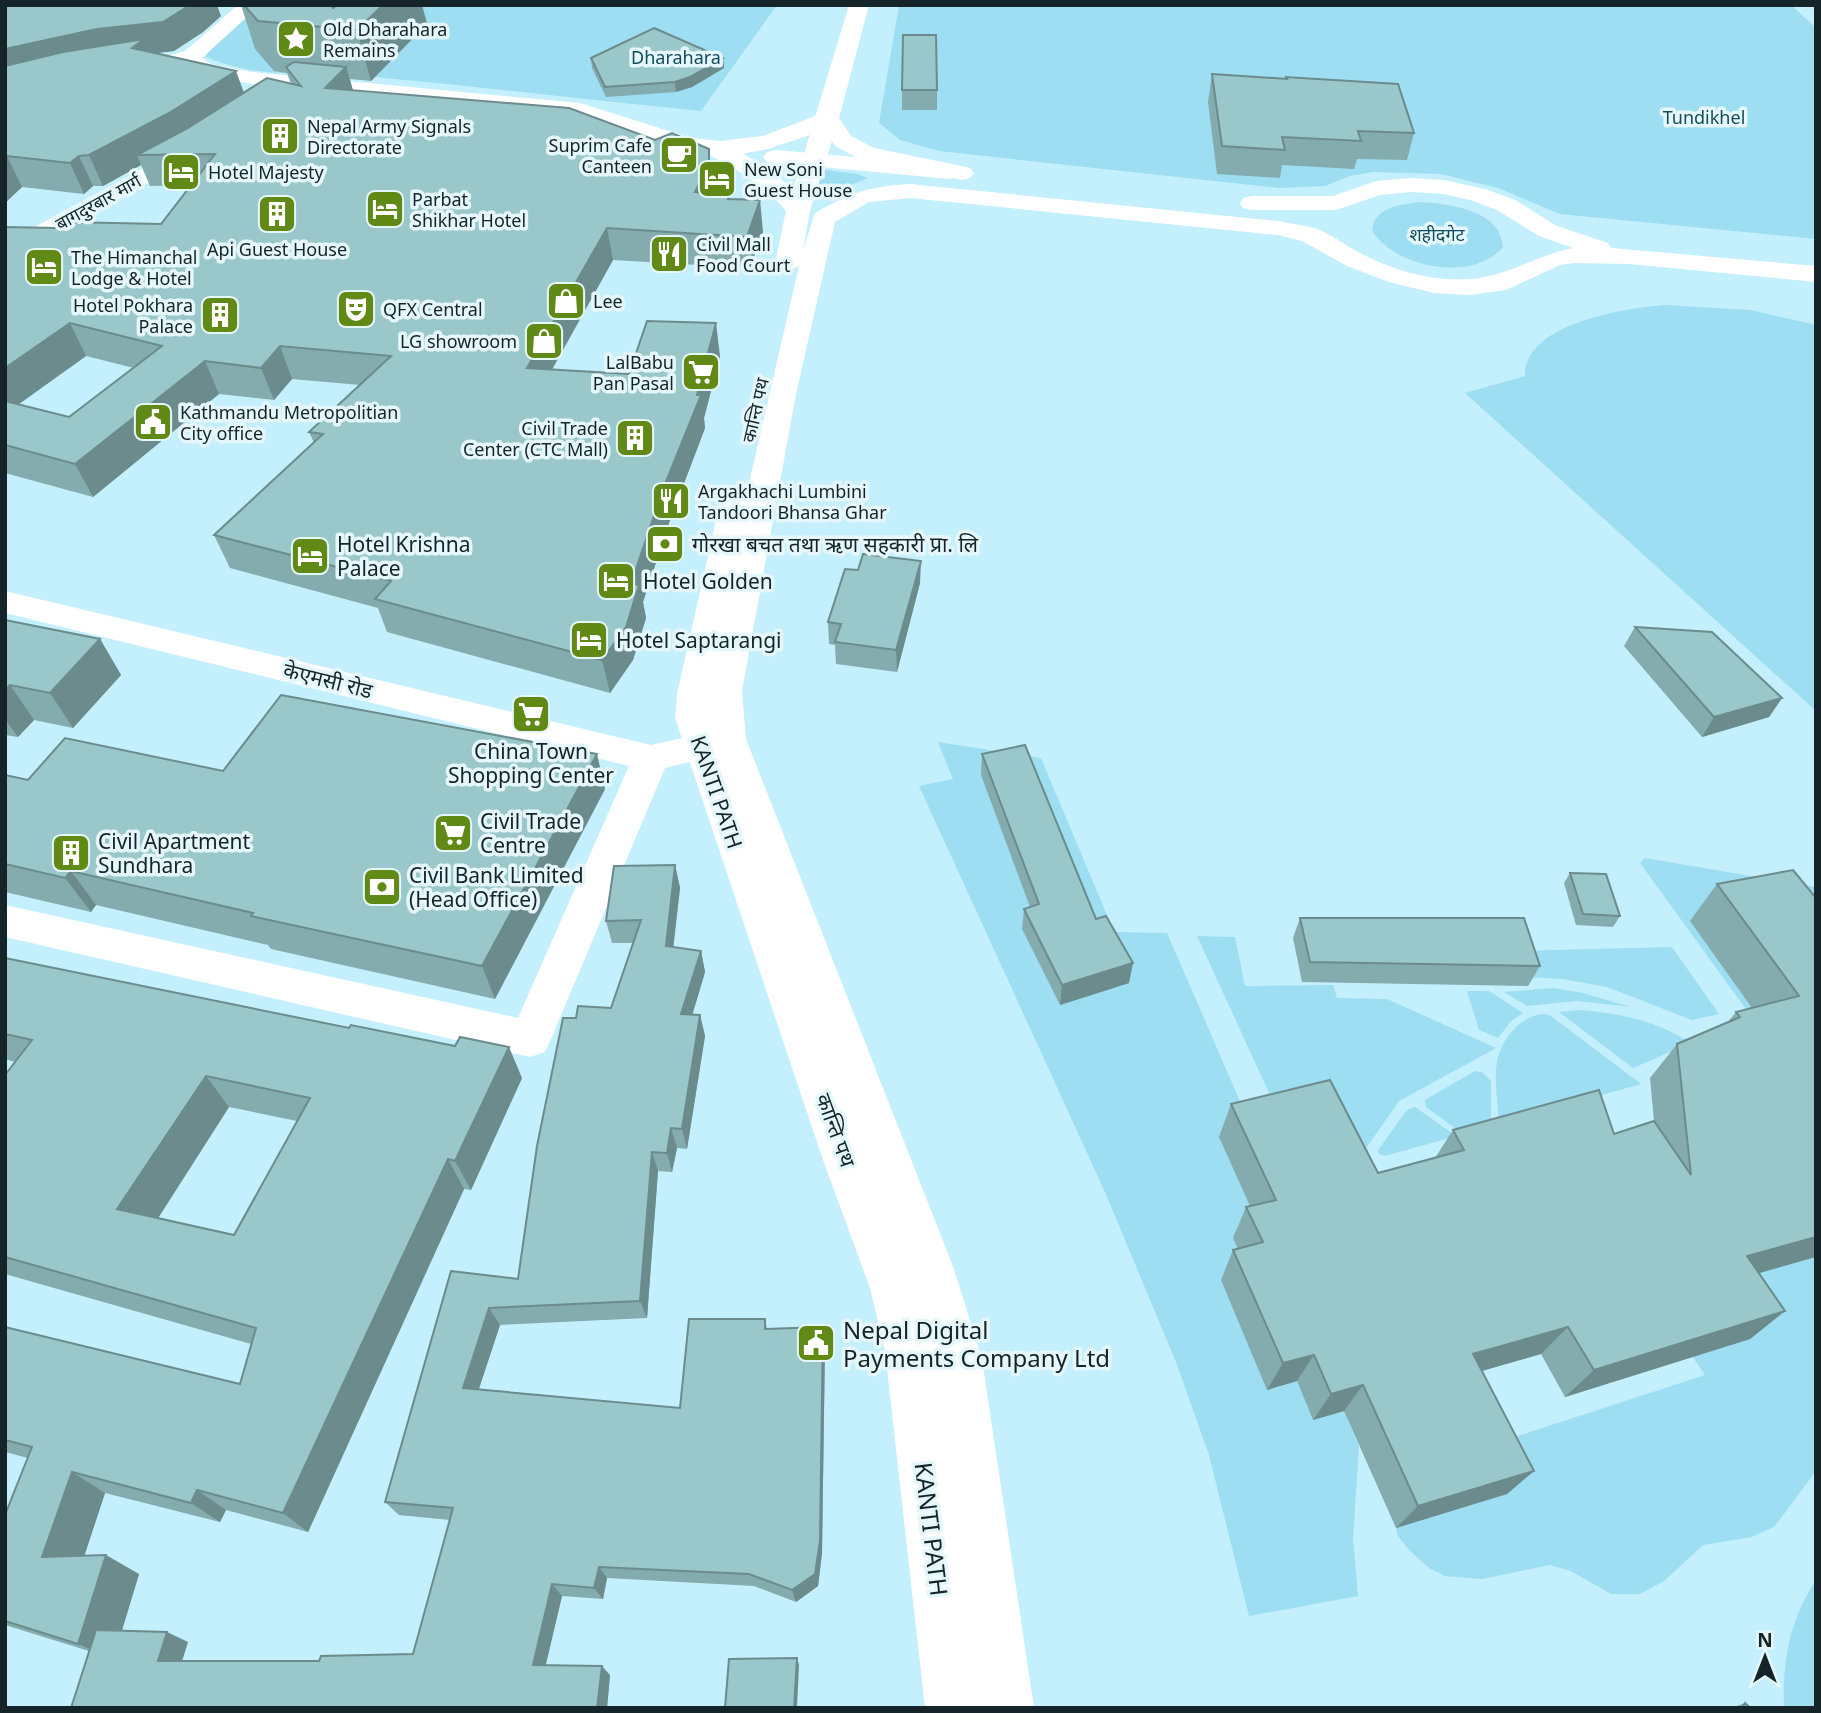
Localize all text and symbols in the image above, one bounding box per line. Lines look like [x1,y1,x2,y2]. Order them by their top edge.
place label: Old Dharahara Remains [323,17,447,62]
place icon: Old Dharahara Remains [275,18,317,60]
park label: Dharahara [631,45,721,69]
park label: Tundikhel [1663,105,1745,129]
place label: Nepal Army Signals Directorate [307,114,471,159]
building icon: Nepal Army Signals Directorate [259,115,301,157]
place label: Suprim Cafe Canteen [549,133,652,178]
cafe icon: Suprim Cafe Canteen [658,134,700,176]
hotel icon: Hotel Majesty [160,151,202,193]
place label: New Soni Guest House [744,157,852,202]
hotel icon: New Soni Guest House [696,158,738,200]
place label: Hotel Majesty [208,160,325,184]
street label: बागदुरबार मार्ग [51,168,147,236]
place label: Parbat Shikhar Hotel [412,187,526,232]
hotel icon: Parbat Shikhar Hotel [364,188,406,230]
building icon: Api Guest House [256,193,298,235]
park label: शहीदगेट [1409,222,1466,246]
place label: Civil Mall Food Court [696,232,791,277]
restaurant icon: Civil Mall Food Court [648,233,690,275]
place label: Api Guest House [207,237,347,261]
place label: The Himanchal Lodge & Hotel [71,245,198,290]
hotel icon: The Himanchal Lodge & Hotel [23,246,65,288]
shop icon: Lee [545,280,587,322]
theatre icon: QFX Central [335,288,377,330]
place label: Lee [593,289,623,313]
place label: Hotel Pokhara Palace [73,293,193,338]
building icon: Hotel Pokhara Palace [199,294,241,336]
place label: QFX Central [383,297,483,321]
shop icon: LG showroom [523,320,565,362]
place label: LG showroom [400,329,517,353]
place label: LalBabu Pan Pasal [593,350,674,395]
supermarket icon: LalBabu Pan Pasal [680,351,722,393]
street label: कान्ति पथ [736,375,774,445]
place label: Kathmandu Metropolitian City office [180,400,398,445]
public building icon: Kathmandu Metropolitian City office [132,401,174,443]
place label: Civil Trade Center (CTC Mall) [463,416,608,461]
building icon: Civil Trade Center (CTC Mall) [614,417,656,459]
place label: Argakhachi Lumbini Tandoori Bhansa Ghar [698,479,887,524]
restaurant icon: Argakhachi Lumbini Tandoori Bhansa Ghar [650,480,692,522]
bank icon: गोरखा बचत तथा ऋण सहकारी प्रा. लि [644,523,686,565]
place label: Hotel Krishna Palace [337,530,470,582]
place label: गोरखा बचत तथा ऋण सहकारी प्रा. लि [692,530,979,558]
hotel icon: Hotel Krishna Palace [289,535,331,577]
hotel icon: Hotel Golden [595,560,637,602]
place label: Hotel Golden [643,567,773,595]
hotel icon: Hotel Saptarangi [568,619,610,661]
place label: Hotel Saptarangi [616,626,782,654]
street label: केएमसी रोड [281,655,376,705]
supermarket icon: China Town Shopping Center [510,693,552,735]
street label: KANTI PATH [685,732,749,852]
place label: China Town Shopping Center [448,737,614,789]
place label: Civil Trade Centre [480,807,581,859]
supermarket icon: Civil Trade Centre [432,812,474,854]
place label: Civil Apartment Sundhara [98,827,250,879]
building icon: Civil Apartment Sundhara [50,832,92,874]
place label: Civil Bank Limited (Head Office) [409,861,584,913]
bank icon: Civil Bank Limited (Head Office) [361,866,403,908]
street label: कान्ति पथ [810,1089,862,1171]
place label: Nepal Digital Payments Company Ltd [843,1313,1110,1374]
public building icon: Nepal Digital Payments Company Ltd [795,1322,837,1364]
street label: KANTI PATH [907,1460,957,1598]
north arrow [1730,1622,1800,1692]
text: N [1757,1627,1773,1653]

